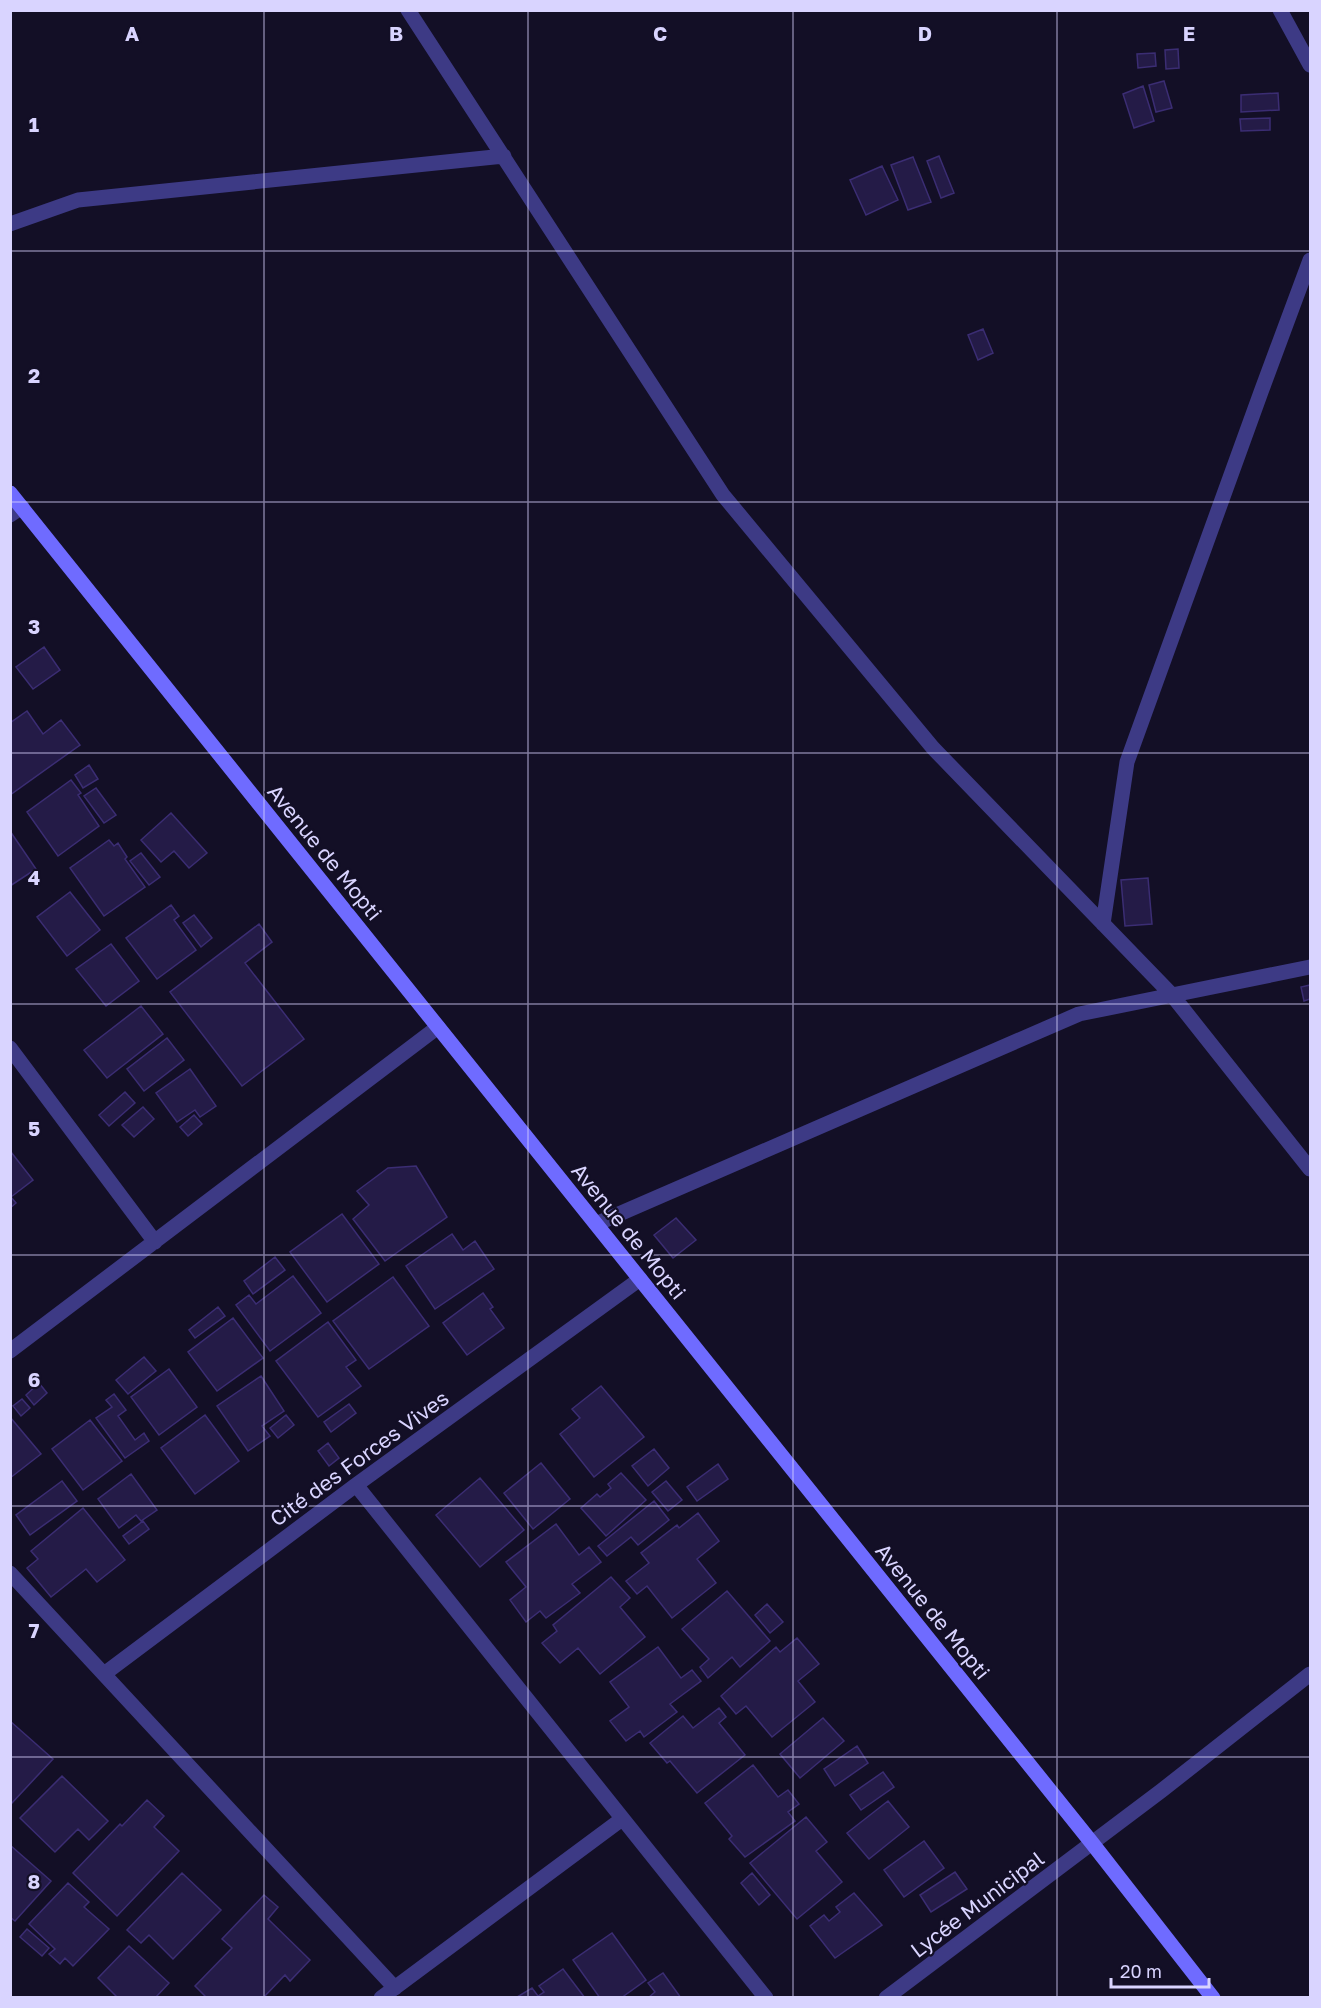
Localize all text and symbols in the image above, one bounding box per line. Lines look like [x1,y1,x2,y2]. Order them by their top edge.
text: A [125,21,139,45]
text: B [389,21,403,45]
text: C [653,21,667,45]
text: D [918,21,932,45]
text: E [1183,21,1195,45]
text: 1 [29,112,39,136]
text: 2 [28,363,40,387]
text: 3 [28,614,40,638]
street label: Avenue de Mopti [262,779,388,925]
text: 4 [28,865,40,889]
text: 5 [28,1116,40,1140]
street label: Avenue de Mopti [566,1158,692,1304]
text: 6 [28,1367,40,1391]
street label: Cité des Forces Vives [265,1384,453,1532]
street label: Avenue de Mopti [870,1538,996,1684]
text: 7 [29,1618,40,1642]
street label: Lycée Municipal [905,1845,1049,1963]
text: 8 [28,1869,40,1893]
scale bar [1111,1951,1208,1989]
text: 20 m [1120,1960,1162,1982]

